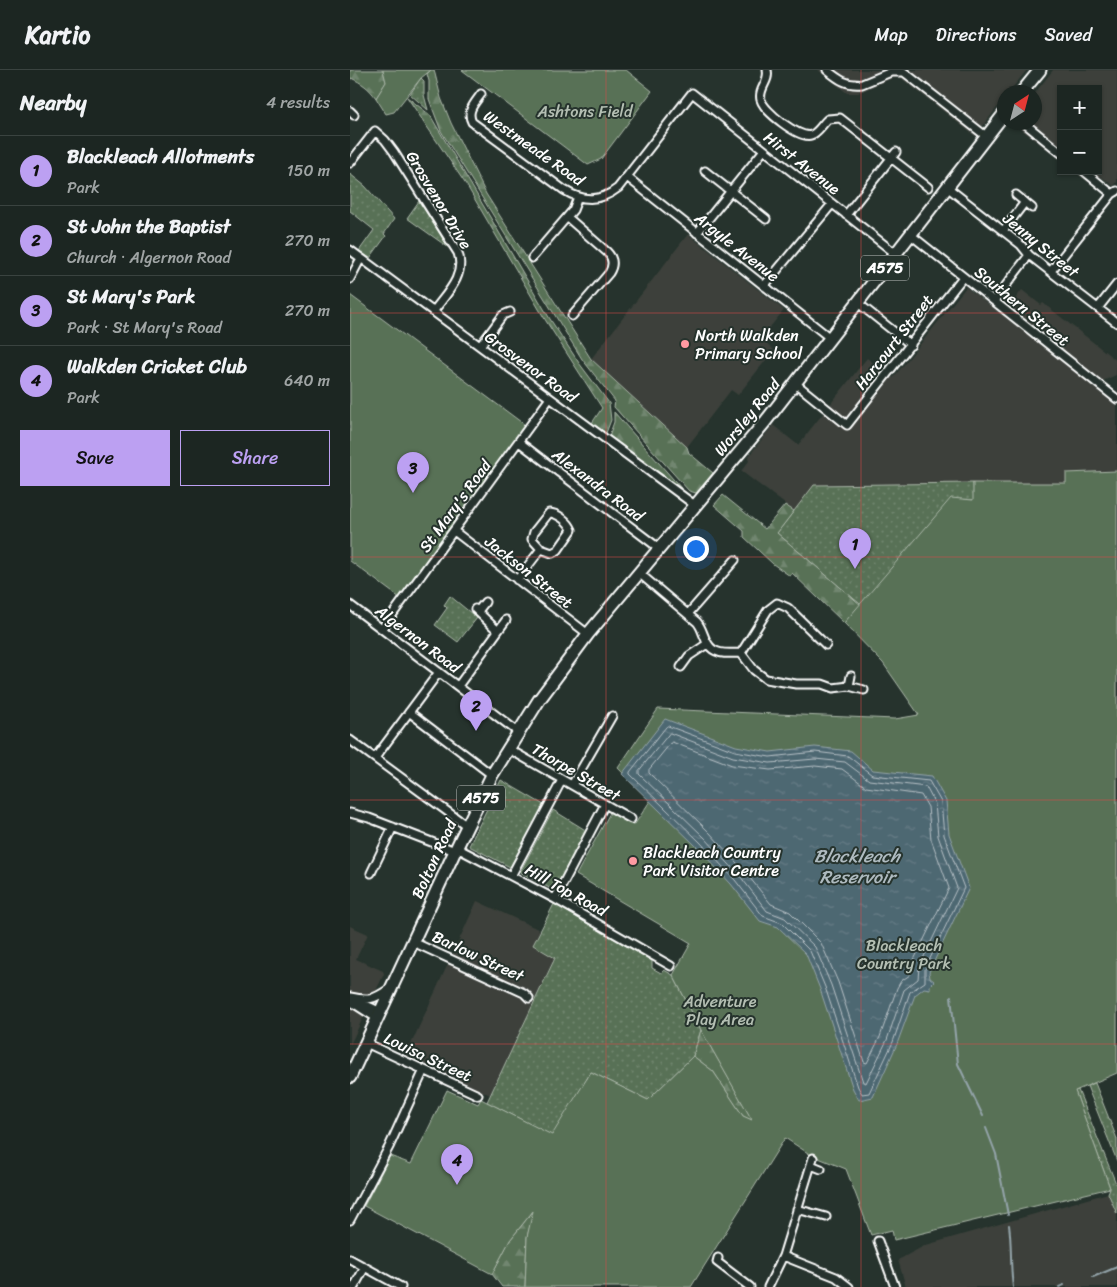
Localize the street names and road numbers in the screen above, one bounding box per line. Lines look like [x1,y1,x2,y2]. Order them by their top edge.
street label: Westmeade Road [477,102,592,195]
street label: Hirst Avenue [757,123,847,203]
street label: Grosvenor Drive [398,145,480,255]
street label: Argyle Avenue [687,204,786,290]
street label: Jenny Street [995,204,1086,286]
road number: A575 [861,256,909,280]
street label: Southern Street [968,258,1076,354]
street label: Harcourt Street [847,288,941,396]
street label: Grosvenor Road [478,323,585,412]
street label: Worsley Road [706,370,789,463]
street label: Alexandra Road [545,440,652,531]
street label: St Mary's Road [411,452,500,559]
street label: Jackson Street [478,527,580,616]
street label: Algernon Road [368,596,469,682]
street label: Thorpe Street [526,735,626,810]
road number: A575 [457,786,505,810]
street label: Bolton Road [403,813,466,904]
street label: Hill Top Road [519,855,614,925]
street label: Barlow Street [427,922,529,990]
street label: Louisa Street [379,1024,477,1090]

